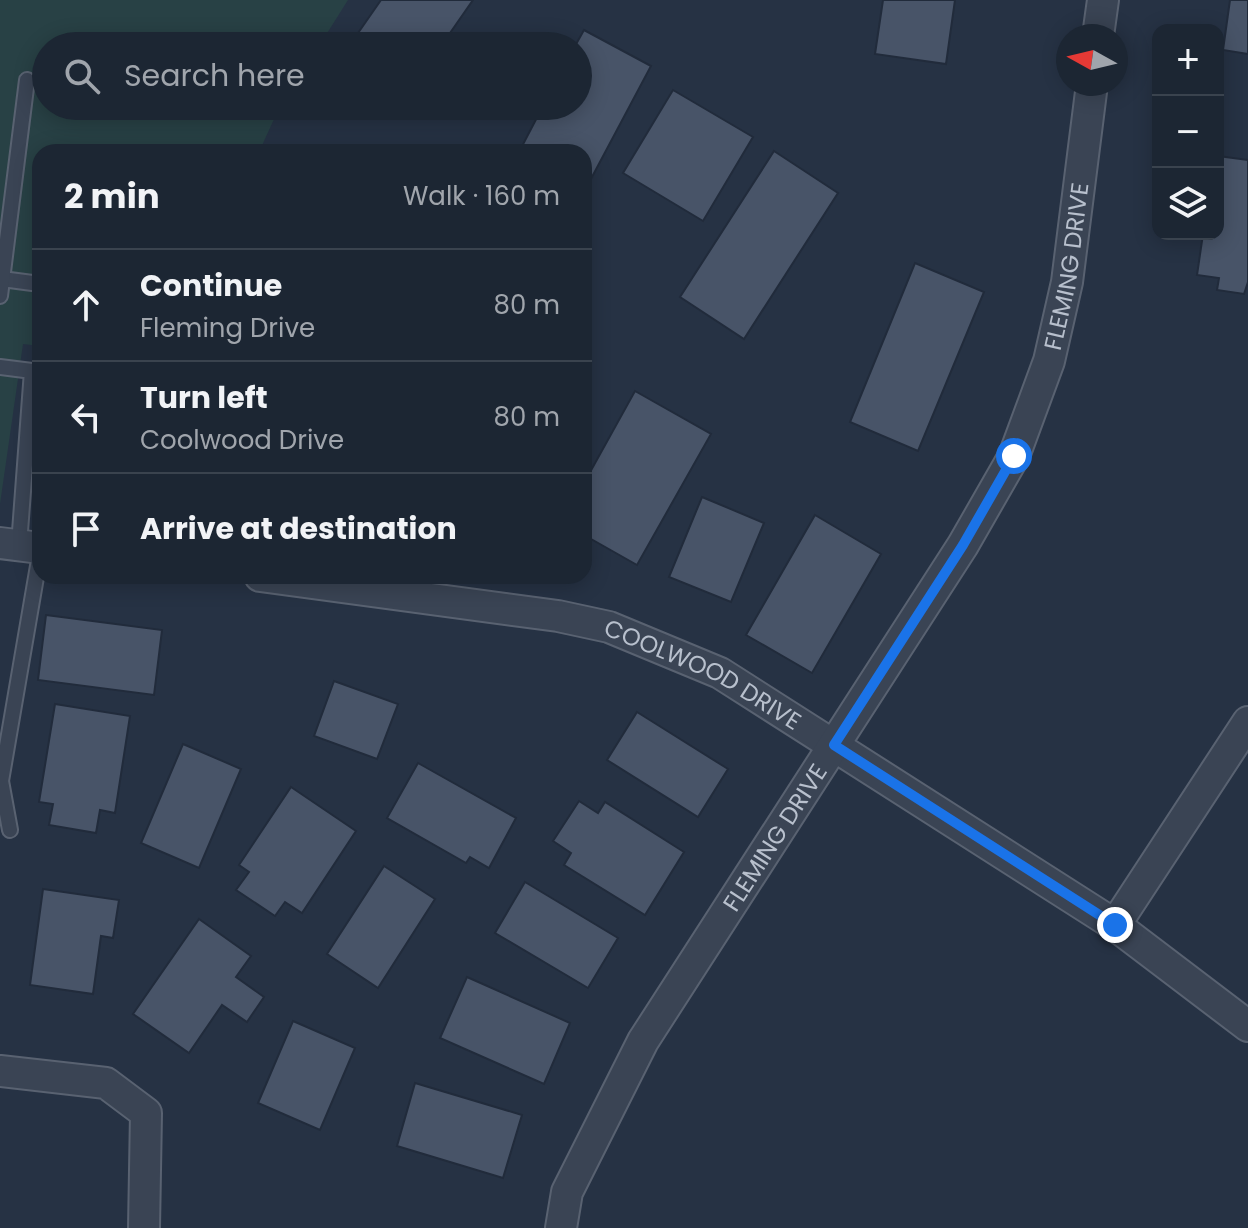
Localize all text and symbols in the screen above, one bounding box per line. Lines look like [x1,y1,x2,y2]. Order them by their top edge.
north arrow [1056,24,1128,96]
map controls [1152,24,1224,240]
button: + [1152,24,1224,96]
search box [32,32,592,120]
icon: search [60,54,104,98]
text: Search here [124,54,305,97]
button: − [1152,96,1224,168]
button: layers [1152,168,1224,240]
text: 2 min [64,172,160,220]
text: Walk · 160 m [403,178,560,214]
street label: FLEMING DRIVE [1036,181,1096,353]
text: Continue [140,264,282,307]
icon: ahead [64,283,108,327]
text: 80 m [494,287,560,323]
text: Fleming Drive [140,310,315,346]
text: Turn left [140,376,268,419]
icon: left [64,395,108,439]
text: 80 m [494,399,560,435]
text: Coolwood Drive [140,422,344,458]
route start [996,438,1032,474]
icon: arrive [64,507,108,551]
text: Arrive at destination [140,507,457,550]
street label: COOLWOOD DRIVE [599,610,808,737]
street label: FLEMING DRIVE [715,757,834,917]
route end [1097,907,1133,943]

